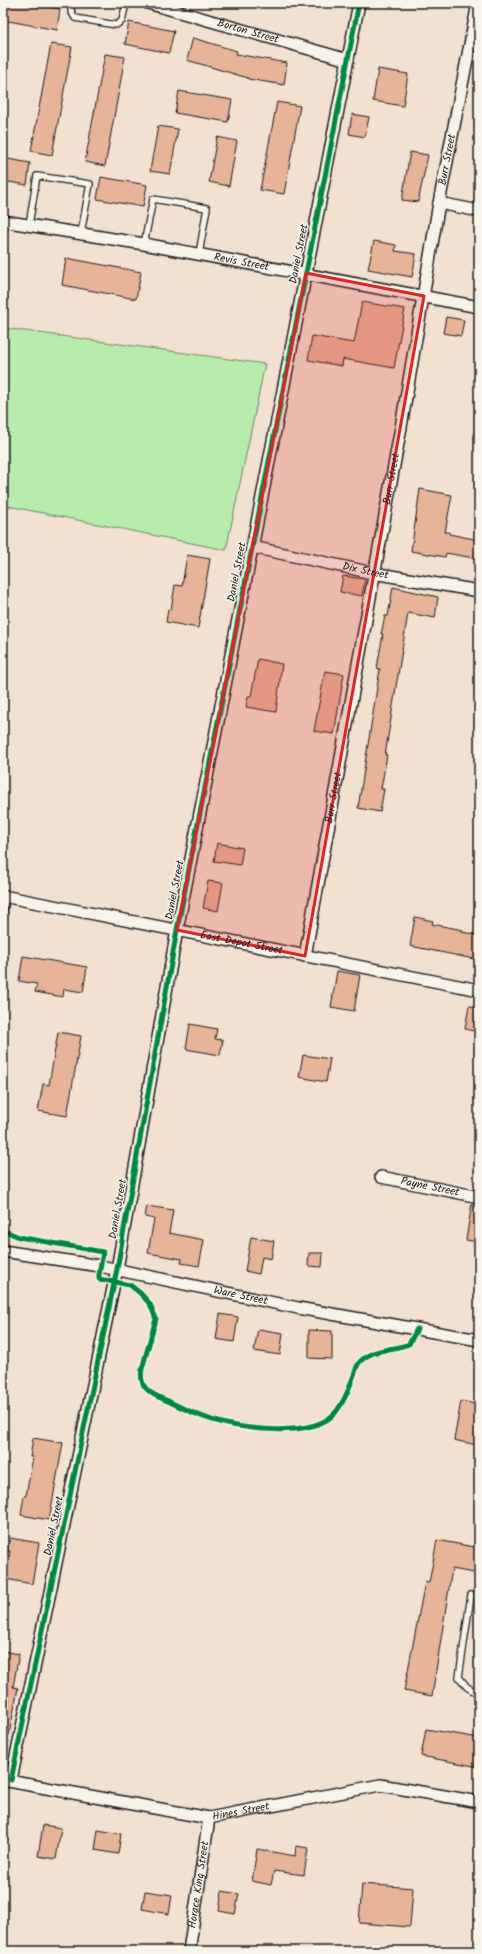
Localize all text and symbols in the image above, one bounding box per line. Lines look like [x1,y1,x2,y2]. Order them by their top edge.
street label: Borton Street [215,14,282,49]
street label: Burr Street [434,132,461,187]
street label: Daniel Street [284,222,314,286]
street label: Revis Street [212,248,271,276]
street label: Burr Street [378,451,405,506]
street label: Daniel Street [222,540,252,604]
street label: Dix Street [341,558,391,585]
street label: Burr Street [320,770,347,825]
street label: Daniel Street [160,858,190,922]
street label: East Depot Street [198,926,285,960]
street label: Payne Street [399,1172,462,1202]
street label: Daniel Street [104,1177,132,1240]
street label: Ware Street [212,1281,270,1310]
street label: Daniel Street [39,1494,69,1558]
street label: Hines Street [211,1797,272,1826]
street label: Horace King Street [184,1839,215,1930]

